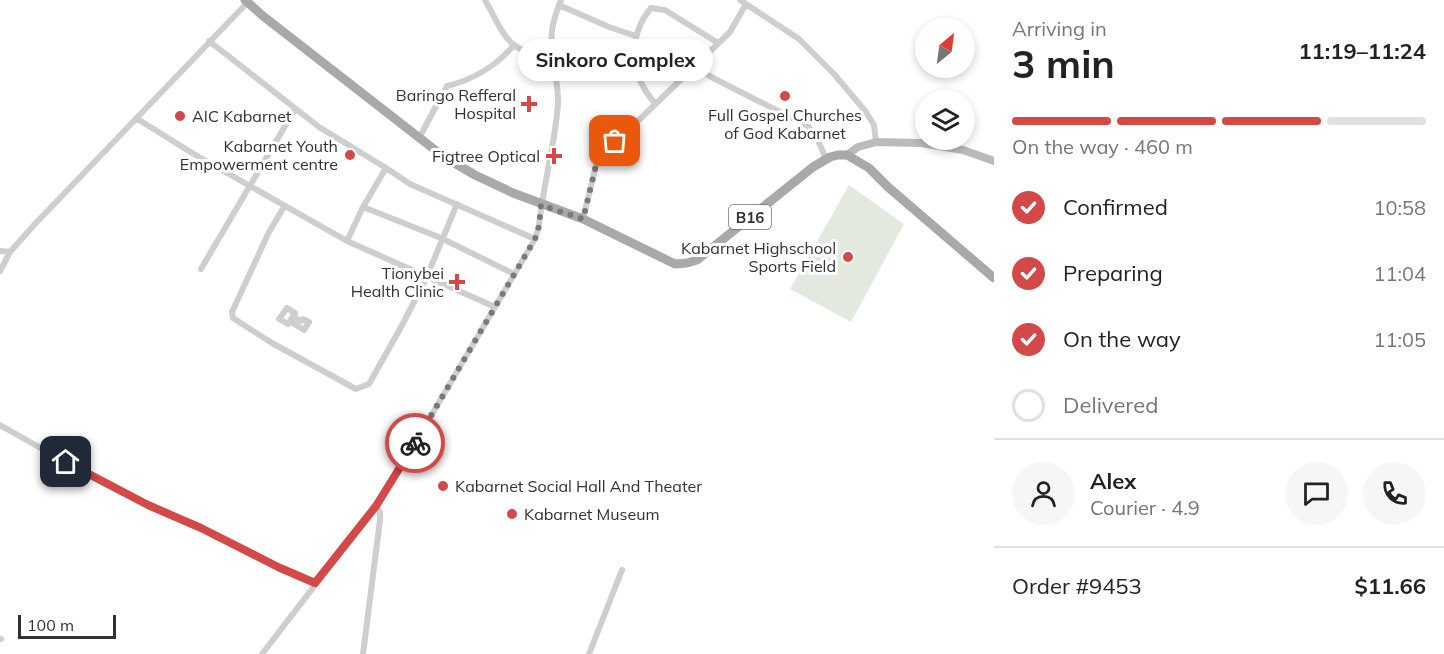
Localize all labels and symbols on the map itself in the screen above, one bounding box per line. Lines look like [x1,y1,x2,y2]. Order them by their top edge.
north arrow [915,18,975,78]
callout: Sinkoro Complex [518,39,712,81]
place label: Baringo Refferal Hospital [396,85,516,123]
marker: Full Gospel Churches of God Kabarnet [778,89,792,103]
marker: Baringo Refferal Hospital [520,95,538,113]
place label: Full Gospel Churches of God Kabarnet [708,105,862,143]
place label: AIC Kabarnet [192,106,292,126]
marker: AIC Kabarnet [173,109,187,123]
pin [589,115,640,166]
place label: Kabarnet Youth Empowerment centre [180,136,338,174]
place label: Figtree Optical [432,146,540,166]
marker: Figtree Optical [545,147,563,165]
marker: Kabarnet Youth Empowerment centre [343,148,357,162]
road number: B16 [729,205,771,229]
place label: Kabarnet Highschool Sports Field [681,238,836,276]
marker: Kabarnet Highschool Sports Field [841,250,855,264]
place label: Tionybei Health Clinic [351,263,444,301]
marker: Tionybei Health Clinic [448,273,466,291]
courier [385,413,445,473]
pin [40,436,91,487]
place label: Kabarnet Social Hall And Theater [455,476,702,496]
marker: Kabarnet Social Hall And Theater [436,479,450,493]
place label: Kabarnet Museum [524,504,659,524]
marker: Kabarnet Museum [505,507,519,521]
scale bar [18,612,116,640]

